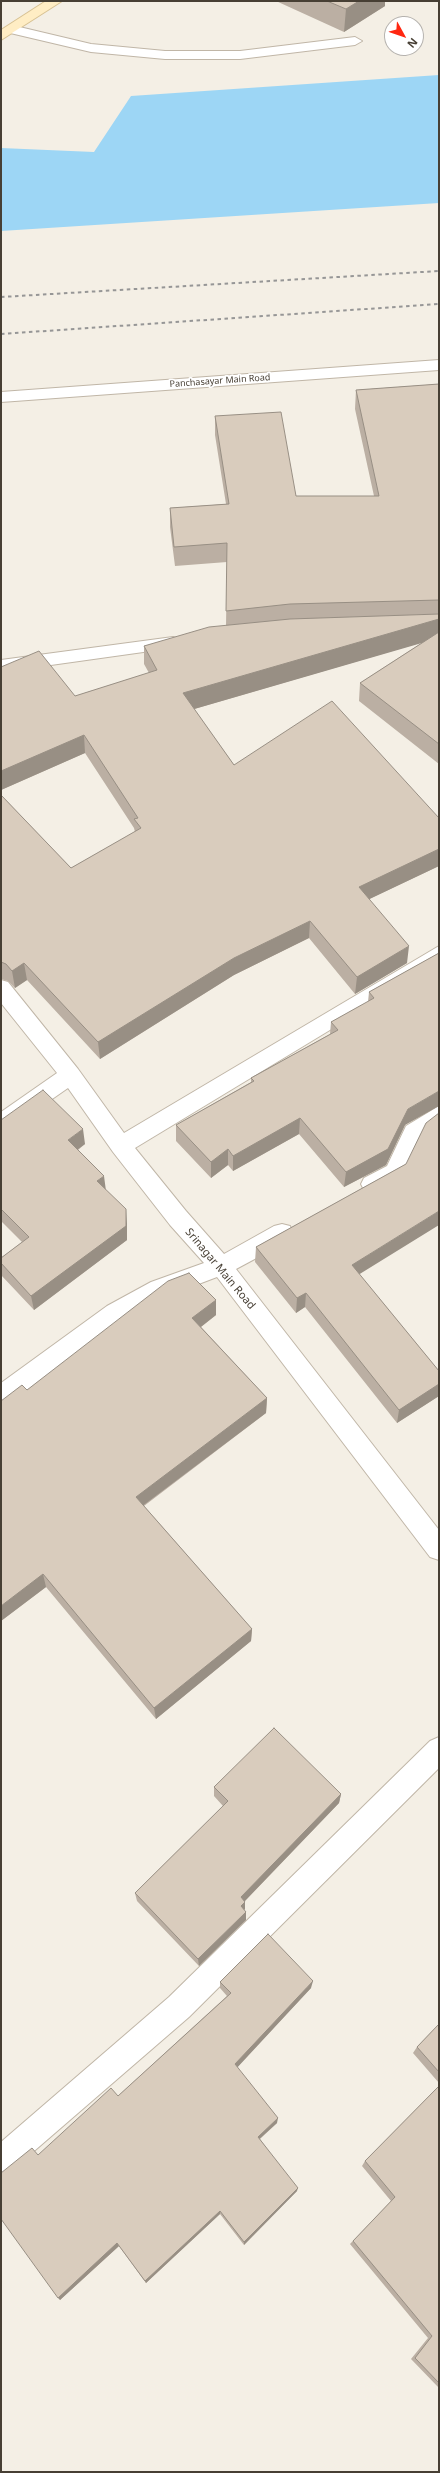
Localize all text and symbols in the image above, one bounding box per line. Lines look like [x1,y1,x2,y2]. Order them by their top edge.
north arrow [384,16,424,56]
text: N [404,35,421,52]
street label: Panchasayar Main Road [169,372,271,390]
street label: Srinagar Main Road [182,1226,258,1312]

